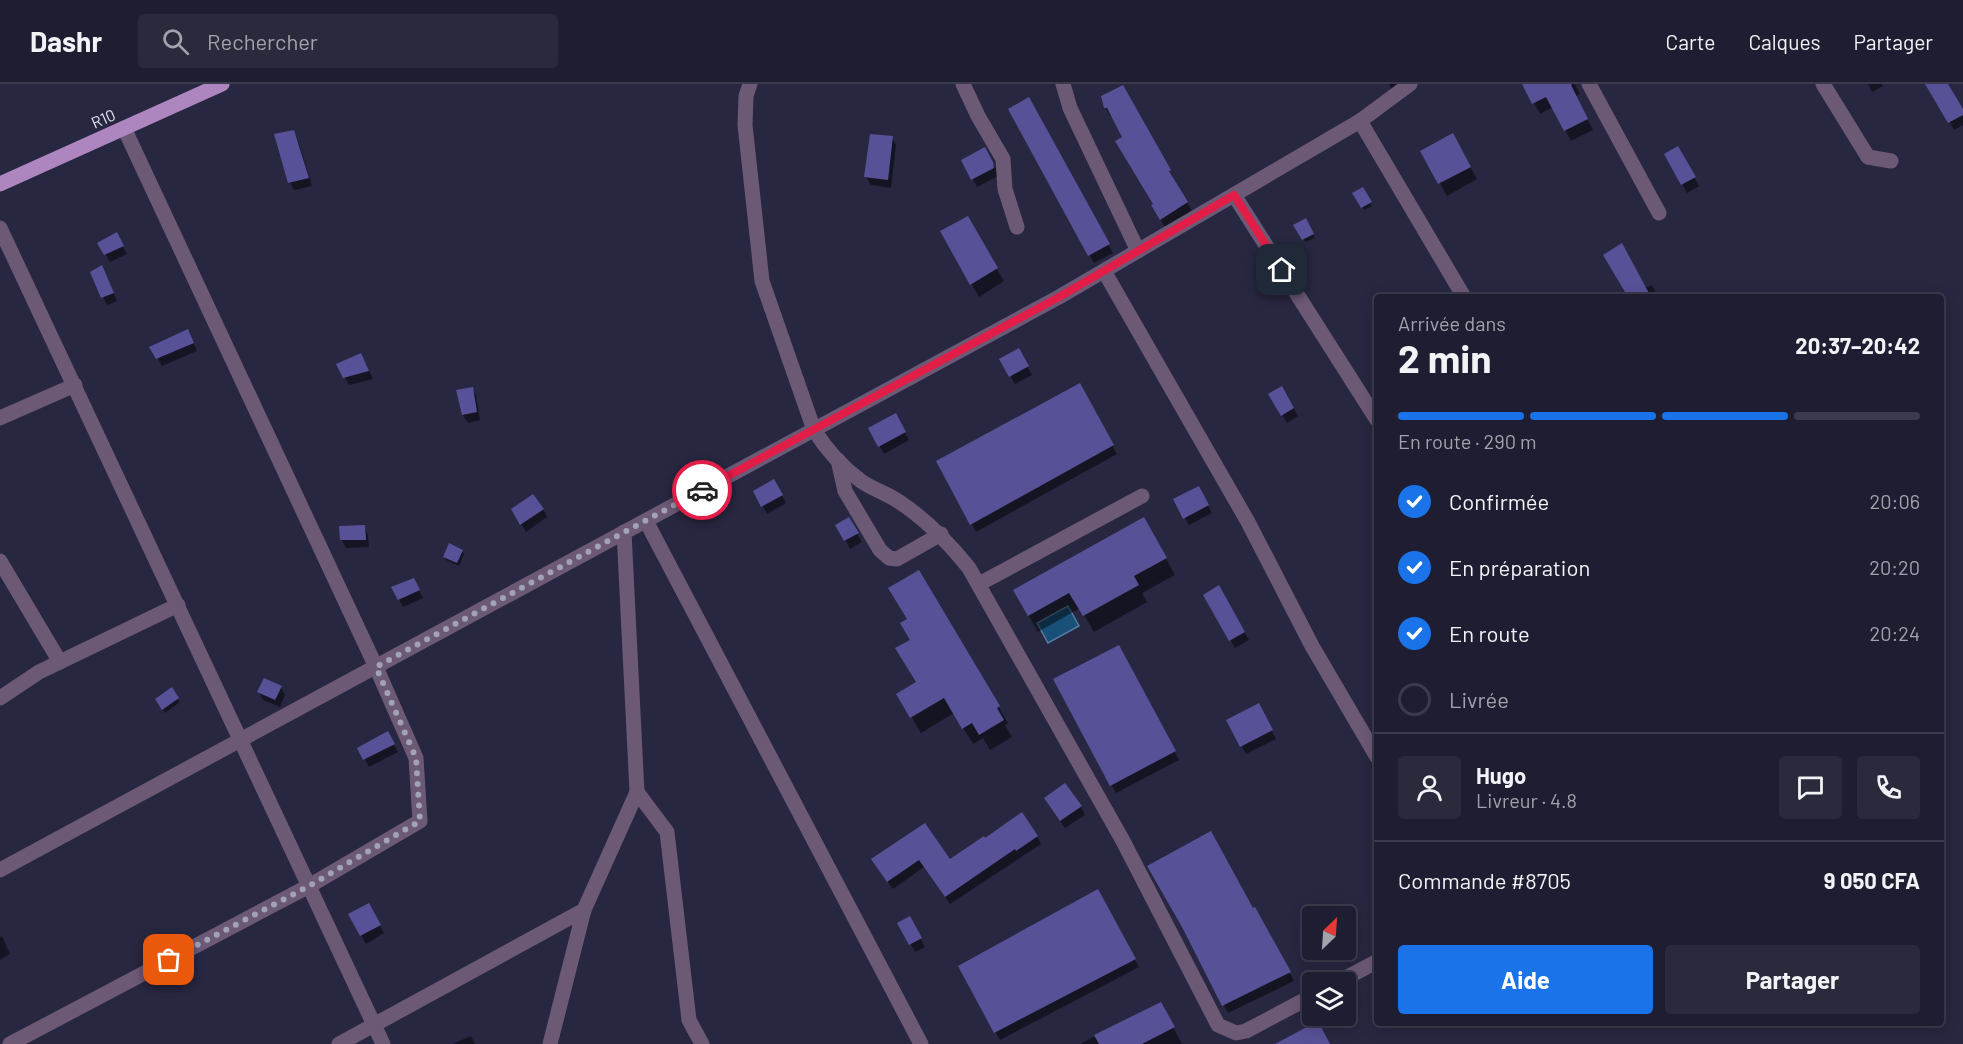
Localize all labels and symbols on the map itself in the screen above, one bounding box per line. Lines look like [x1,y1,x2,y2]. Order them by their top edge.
street label: R10 [88,104,118,132]
pin [1256,244,1307,295]
courier [672,460,732,520]
north arrow [1302,906,1356,960]
pin [143,934,194,985]

